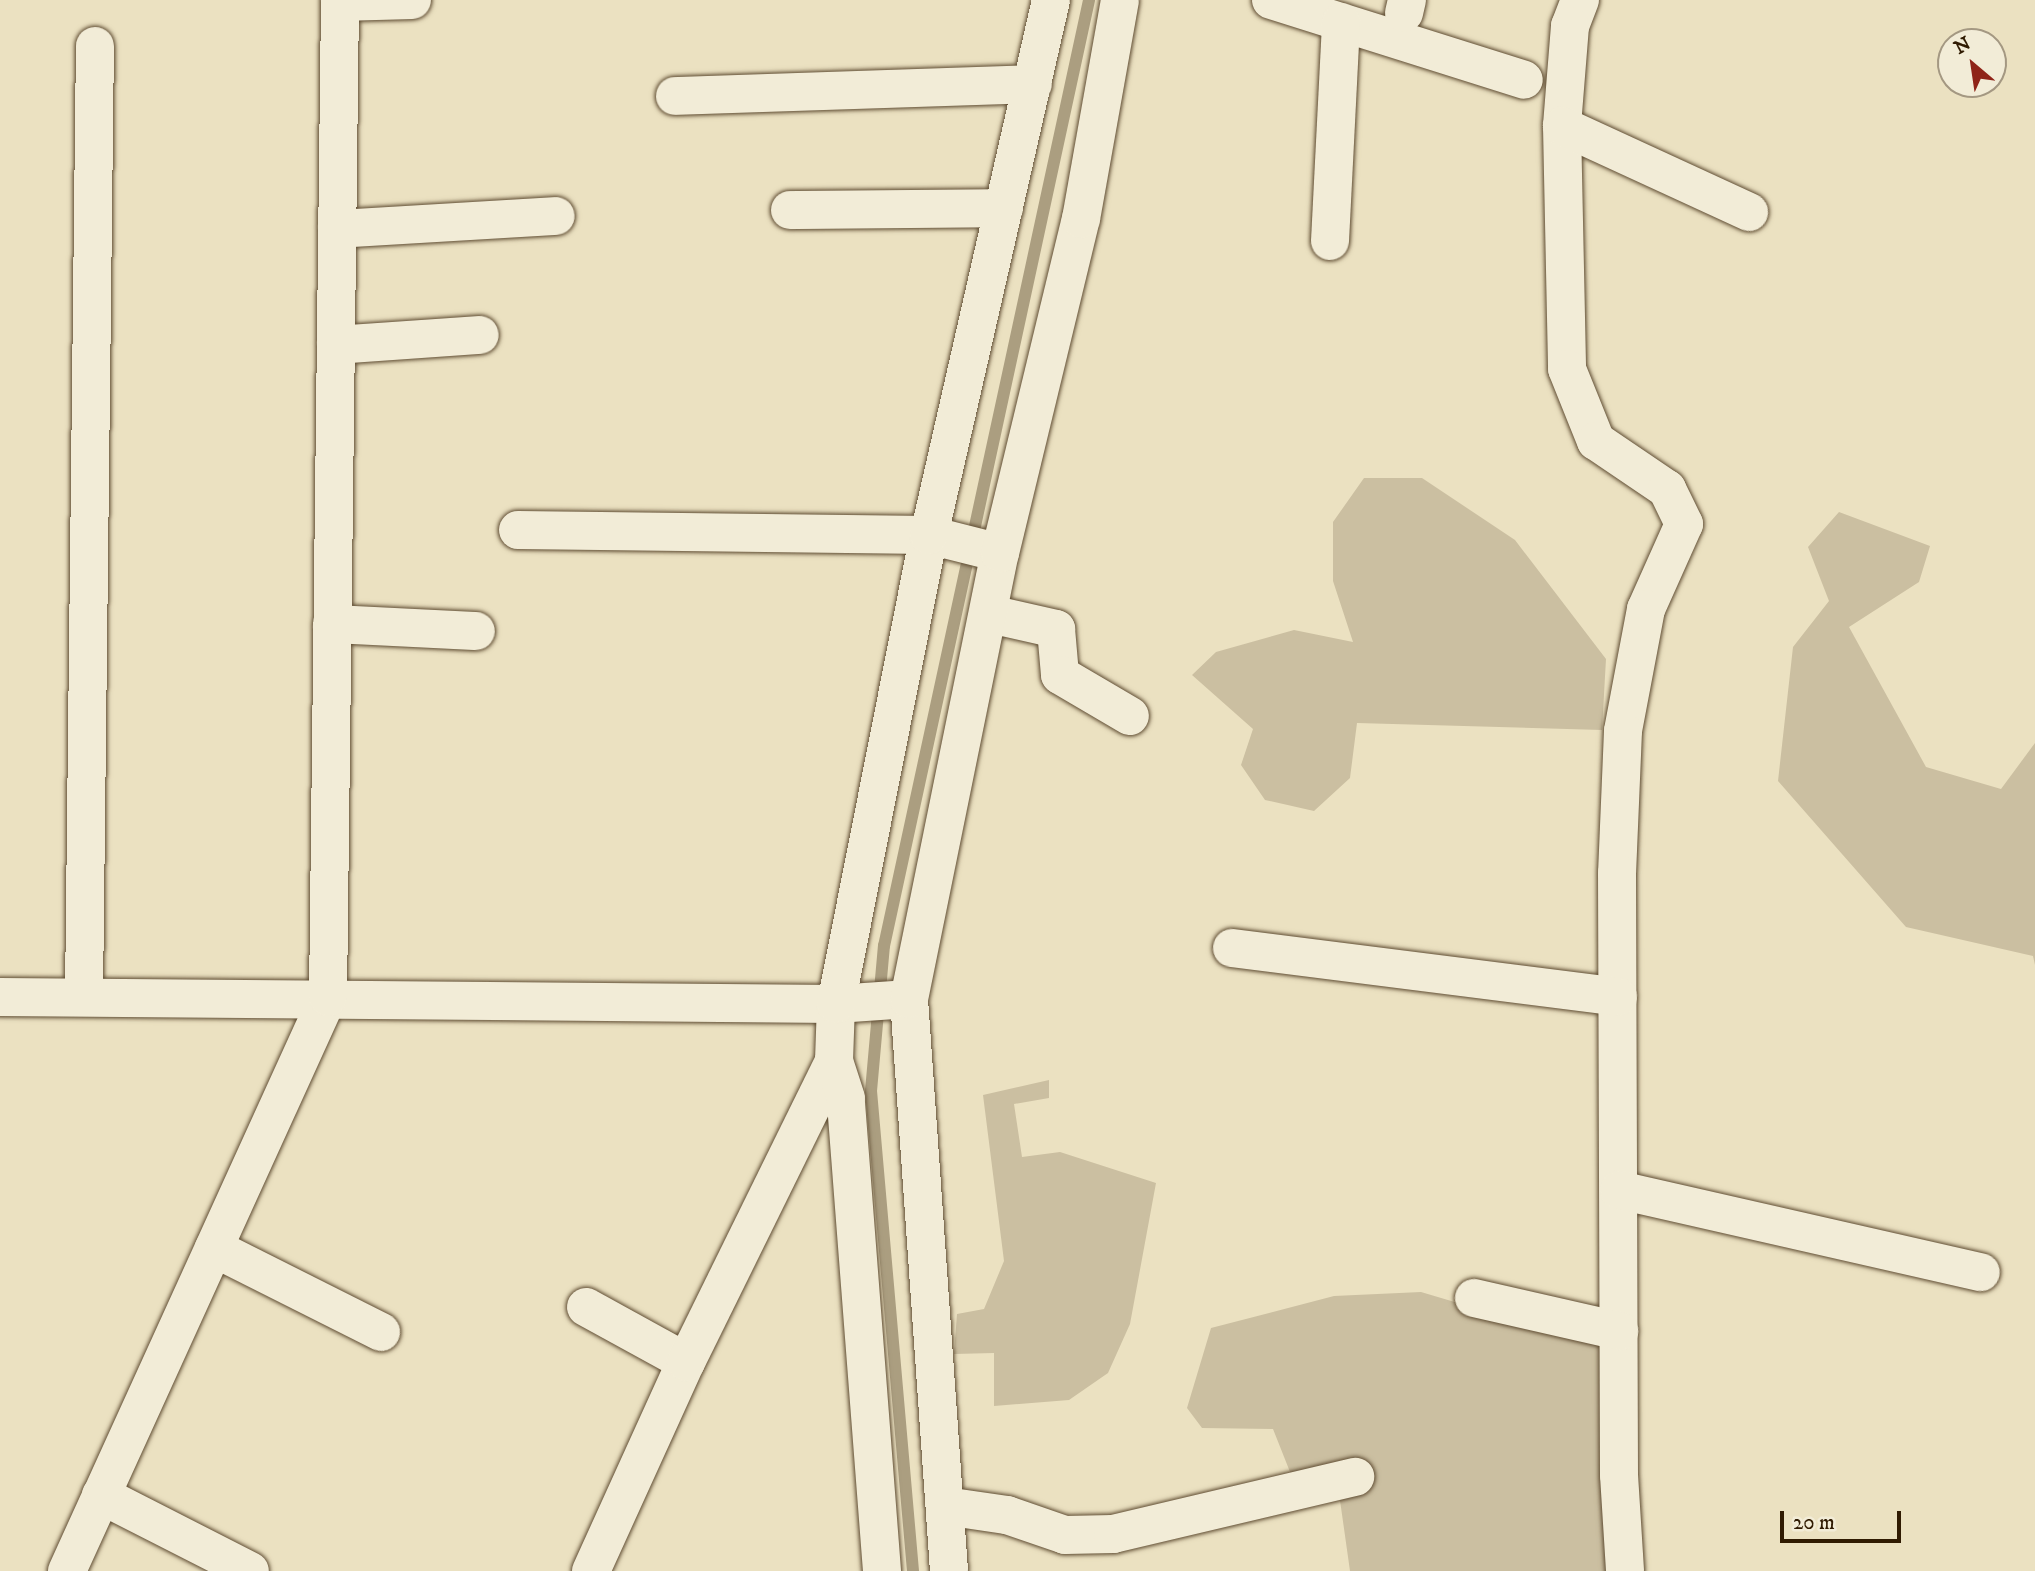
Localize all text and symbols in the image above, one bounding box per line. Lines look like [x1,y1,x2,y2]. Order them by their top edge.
north arrow [1937,28,2007,98]
text: N [1950,32,1975,60]
scale bar [1783,1498,1904,1542]
text: 20 m [1793,1510,1835,1536]

